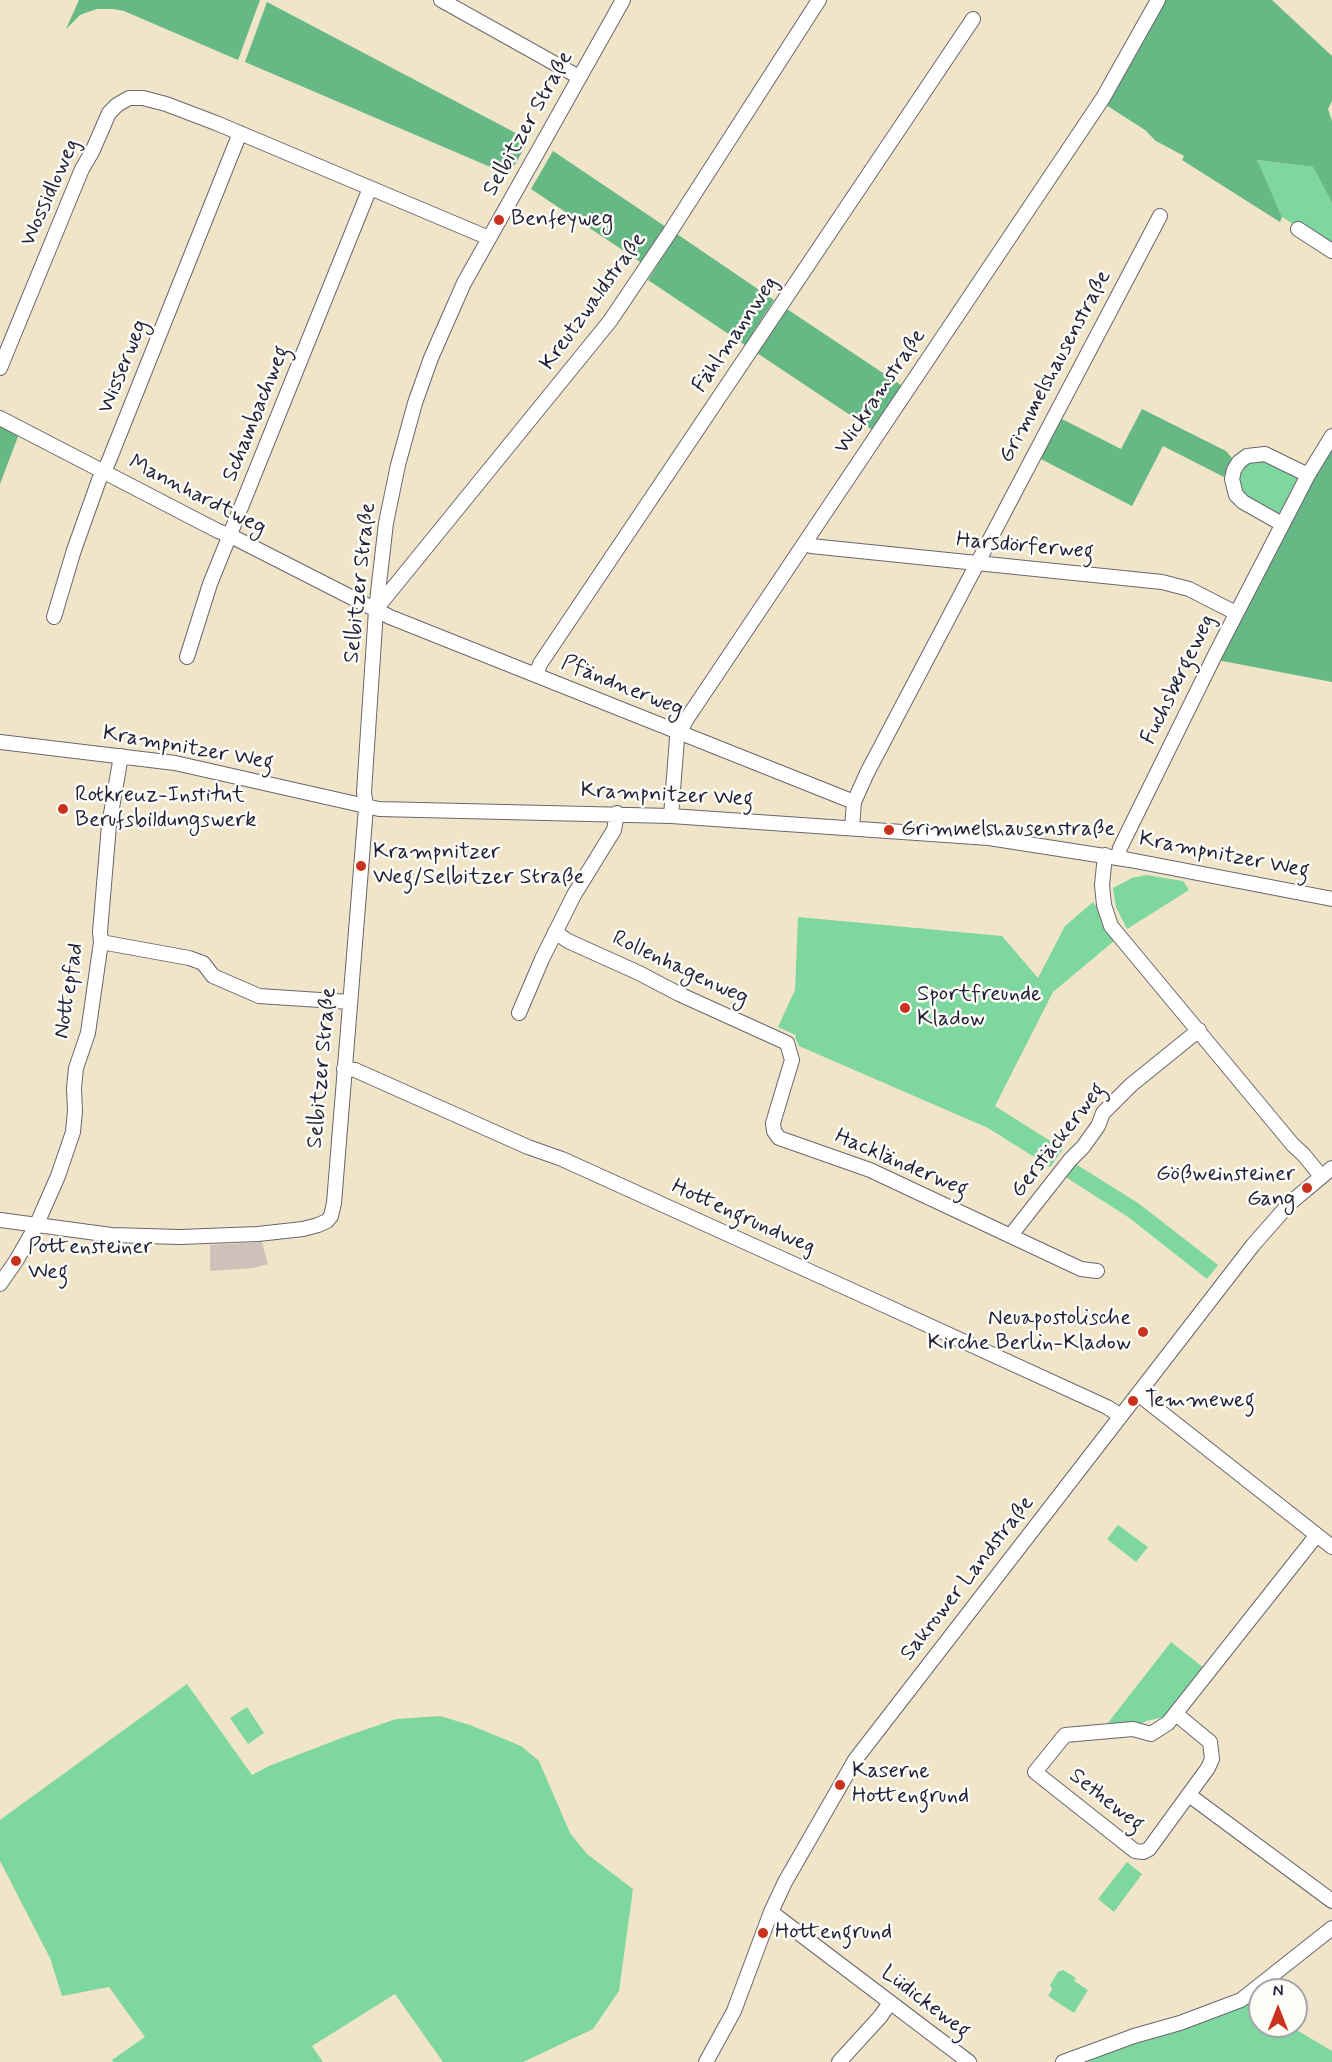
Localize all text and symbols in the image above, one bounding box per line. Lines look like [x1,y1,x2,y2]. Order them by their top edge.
street label: Selbitzer Straße [478,47,580,201]
street label: Wossidloweg [16,135,86,251]
place label: Benfeyweg [511,207,613,233]
marker: Benfeyweg [492,213,506,227]
street label: Kreutzwaldstraße [535,228,653,376]
street label: Grimmelshausenstraße [994,266,1118,468]
street label: Fählmannweg [687,272,785,398]
street label: Wisserweg [93,316,155,418]
street label: Wickramstraße [830,325,932,459]
street label: Schambachweg [218,342,296,486]
street label: Mannhardtweg [124,450,270,542]
street label: Selbitzer Straße [339,501,383,665]
street label: Harsdörferweg [955,528,1095,566]
street label: Fuchsbergeweg [1136,611,1222,749]
street label: Pfändnerweg [557,651,687,723]
street label: Krampnitzer Weg [101,721,275,777]
street label: Krampnitzer Weg [580,778,754,814]
place label: Rotkreuz-Institut Berufsbildungswerk [75,783,256,834]
marker: Rotkreuz-Institut Berufsbildungswerk [56,802,70,816]
place label: Grimmelshausenstraße [901,817,1115,843]
marker: Grimmelshausenstraße [882,823,896,837]
street label: Krampnitzer Weg [1137,827,1311,885]
place label: Krampnitzer Weg/Selbitzer Straße [373,840,584,891]
marker: Krampnitzer Weg/Selbitzer Straße [354,859,368,873]
street label: Rollenhagenweg [608,926,752,1012]
street label: Nottepfad [49,942,91,1040]
place label: Sportfreunde Kladow [917,982,1041,1034]
street label: Selbitzer Straße [303,986,343,1150]
marker: Sportfreunde Kladow [898,1001,912,1015]
street label: Gerstäckerweg [1006,1078,1112,1204]
street label: Hackländerweg [830,1124,972,1204]
place label: Gößweinsteiner Gang [1156,1162,1295,1214]
street label: Hottengrundweg [667,1175,819,1261]
marker: Gößweinsteiner Gang [1300,1181,1314,1195]
place label: Pottensteiner Weg [28,1235,152,1286]
marker: Pottensteiner Weg [9,1254,23,1268]
place label: Neuapostolische Kirche Berlin-Kladow [928,1306,1131,1358]
marker: Neuapostolische Kirche Berlin-Kladow [1136,1325,1150,1339]
place label: Temmeweg [1145,1388,1255,1414]
marker: Temmeweg [1126,1394,1140,1408]
street label: Sakrower Landstraße [895,1491,1041,1667]
place label: Kaserne Hottengrund [852,1759,969,1810]
street label: Setheweg [1063,1764,1149,1838]
marker: Kaserne Hottengrund [833,1778,847,1792]
place label: Hottengrund [775,1920,892,1946]
marker: Hottengrund [756,1926,770,1940]
street label: Lüdickeweg [875,1961,975,2045]
north arrow [1248,1978,1308,2038]
text: N [1273,1981,1283,2002]

